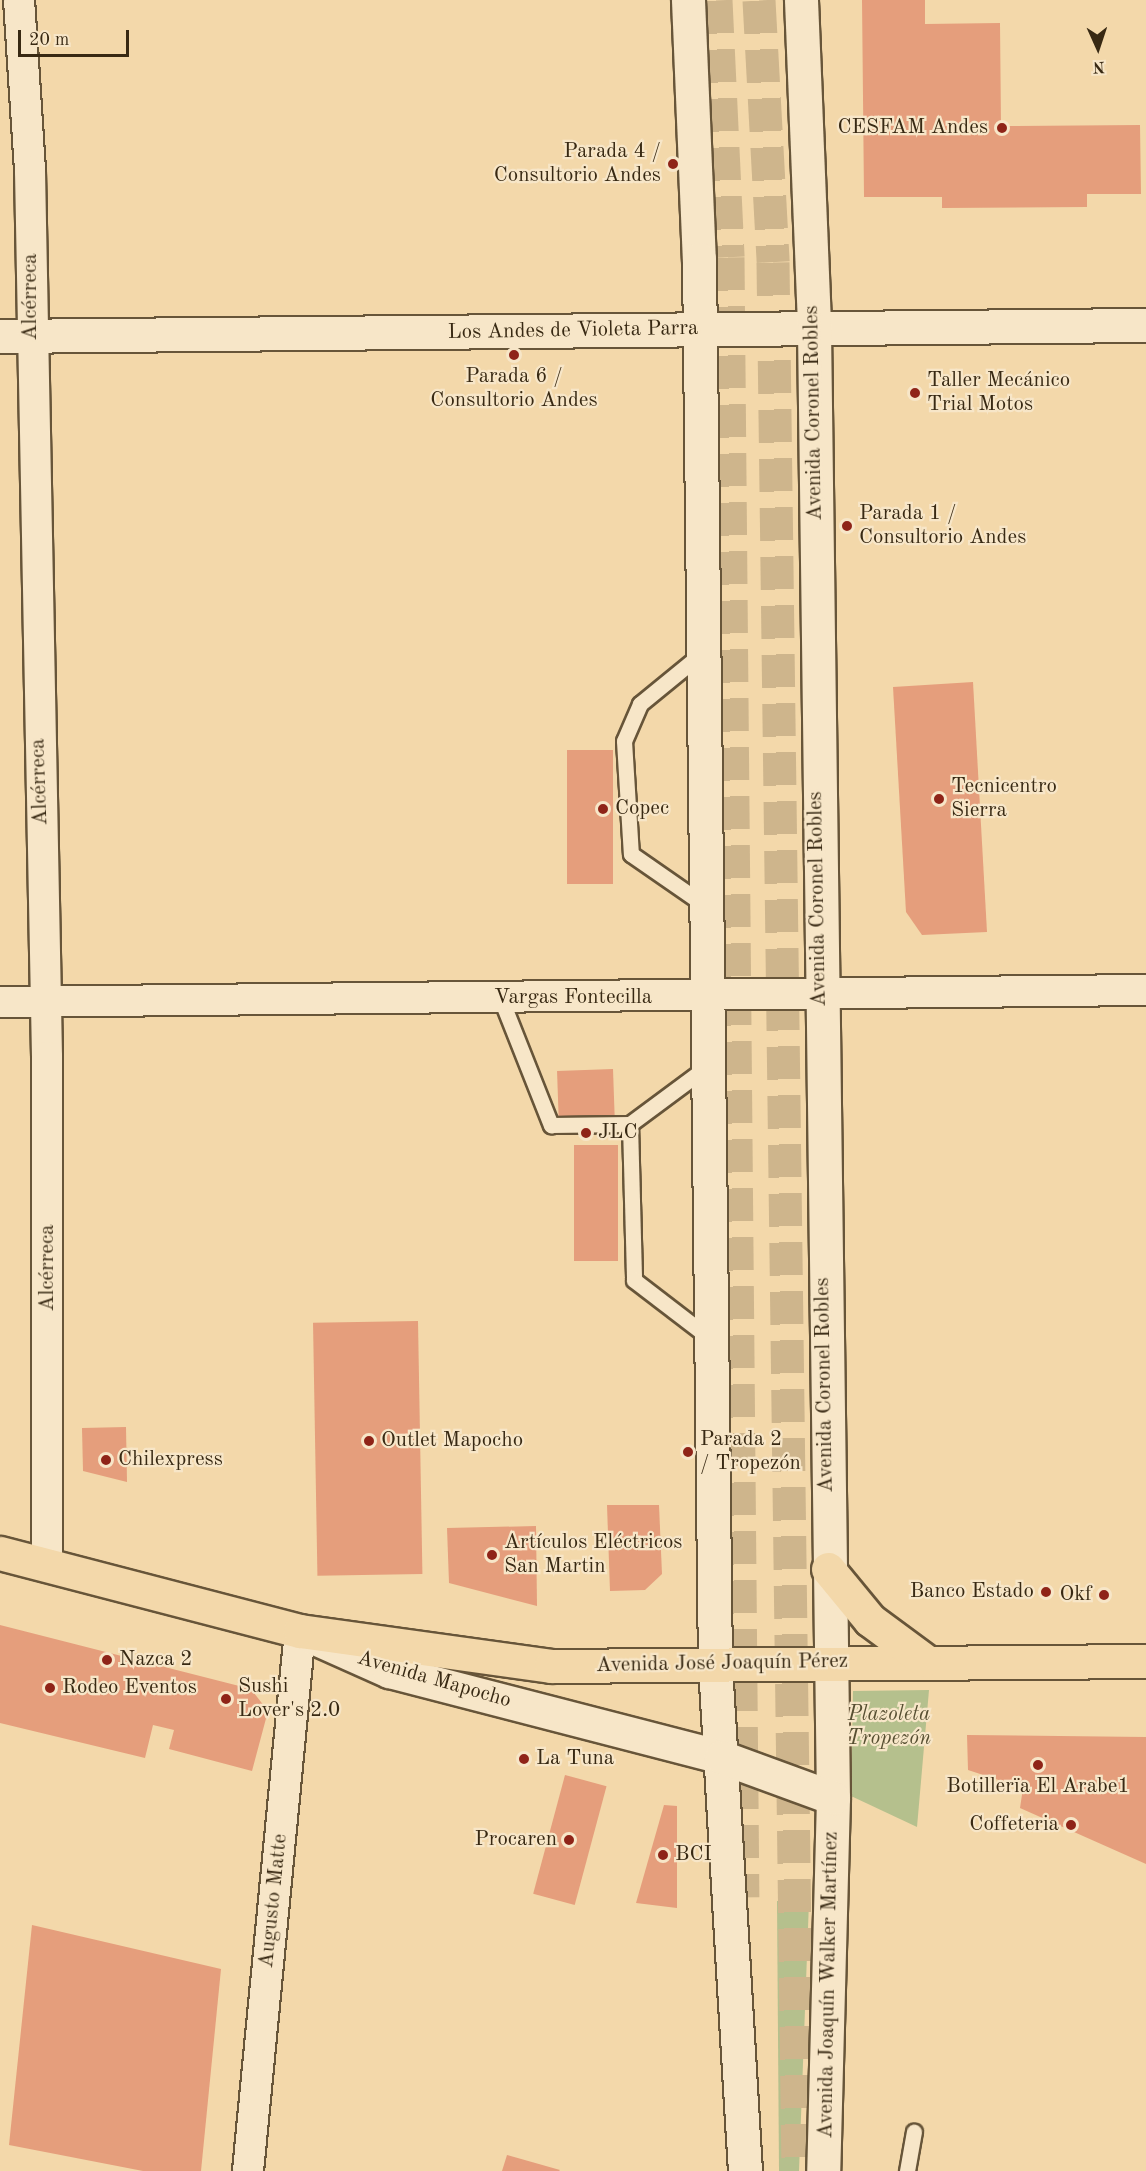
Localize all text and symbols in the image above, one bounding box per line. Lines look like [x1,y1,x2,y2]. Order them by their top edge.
scale bar [21,18,132,56]
north arrow [1068,18,1128,78]
text: 20 m [29,31,69,49]
text: N [1092,58,1105,74]
place label: CESFAM Andes [837,115,988,141]
marker: CESFAM Andes [993,119,1011,137]
place label: Parada 4 / Consultorio Andes [494,139,661,189]
marker: Parada 4 / Consultorio Andes [666,157,680,171]
street label: Alcérreca [18,254,44,340]
street label: Avenida Coronel Robles [800,305,828,521]
street label: Los Andes de Violeta Parra [447,316,699,346]
marker: Parada 6 / Consultorio Andes [507,348,521,362]
place label: Parada 6 / Consultorio Andes [430,364,598,414]
place label: Taller Mecánico Trial Motos [927,368,1070,418]
marker: Taller Mecánico Trial Motos [908,386,922,400]
place label: Parada 1 / Consultorio Andes [859,501,1026,551]
marker: Parada 1 / Consultorio Andes [840,519,854,533]
street label: Alcérreca [26,738,54,826]
place label: Tecnicentro Sierra [951,774,1057,824]
street label: Avenida Coronel Robles [804,791,832,1007]
marker: Tecnicentro Sierra [932,792,946,806]
place label: Copec [615,796,669,822]
marker: Copec [596,802,610,816]
street label: Vargas Fontecilla [494,985,652,1011]
place label: JLC [598,1120,637,1146]
marker: JLC [579,1126,593,1140]
street label: Alcérreca [35,1225,61,1311]
street label: Avenida Coronel Robles [811,1277,839,1493]
place label: Parada 2 / Tropezón [700,1427,801,1477]
place label: Outlet Mapocho [381,1428,523,1454]
marker: Outlet Mapocho [362,1434,376,1448]
marker: Parada 2 / Tropezón [681,1445,695,1459]
place label: Chilexpress [118,1447,223,1473]
marker: Chilexpress [99,1453,113,1467]
place label: Artículos Eléctricos San Martin [504,1530,682,1580]
marker: Artículos Eléctricos San Martin [485,1548,499,1562]
place label: Banco Estado [910,1579,1034,1605]
place label: Okf [1059,1582,1092,1608]
marker: Banco Estado [1039,1585,1053,1599]
marker: Okf [1097,1588,1111,1602]
street label: Avenida Mapocho [354,1646,514,1714]
place label: Nazca 2 [119,1647,192,1673]
street label: Avenida José Joaquín Pérez [596,1649,848,1679]
marker: Nazca 2 [100,1653,114,1667]
place label: Sushi Lover's 2.0 [238,1674,340,1724]
place label: Rodeo Eventos [62,1675,197,1701]
marker: Rodeo Eventos [43,1681,57,1695]
marker: Sushi Lover's 2.0 [219,1692,233,1706]
park label: Plazoleta Tropezón [847,1702,931,1752]
place label: La Tuna [536,1746,614,1772]
marker: La Tuna [517,1752,531,1766]
marker: Botillerïa El Arabe1 [1031,1758,1045,1772]
place label: Botillerïa El Arabe1 [946,1774,1130,1800]
place label: Coffeteria [969,1812,1059,1838]
marker: Coffeteria [1064,1818,1078,1832]
place label: Procaren [475,1827,557,1853]
street label: Avenida Joaquín Walker Martínez [814,1831,844,2139]
street label: Augusto Matte [254,1833,294,1969]
marker: Procaren [562,1833,576,1847]
place label: BCI [675,1842,712,1868]
marker: BCI [656,1848,670,1862]

